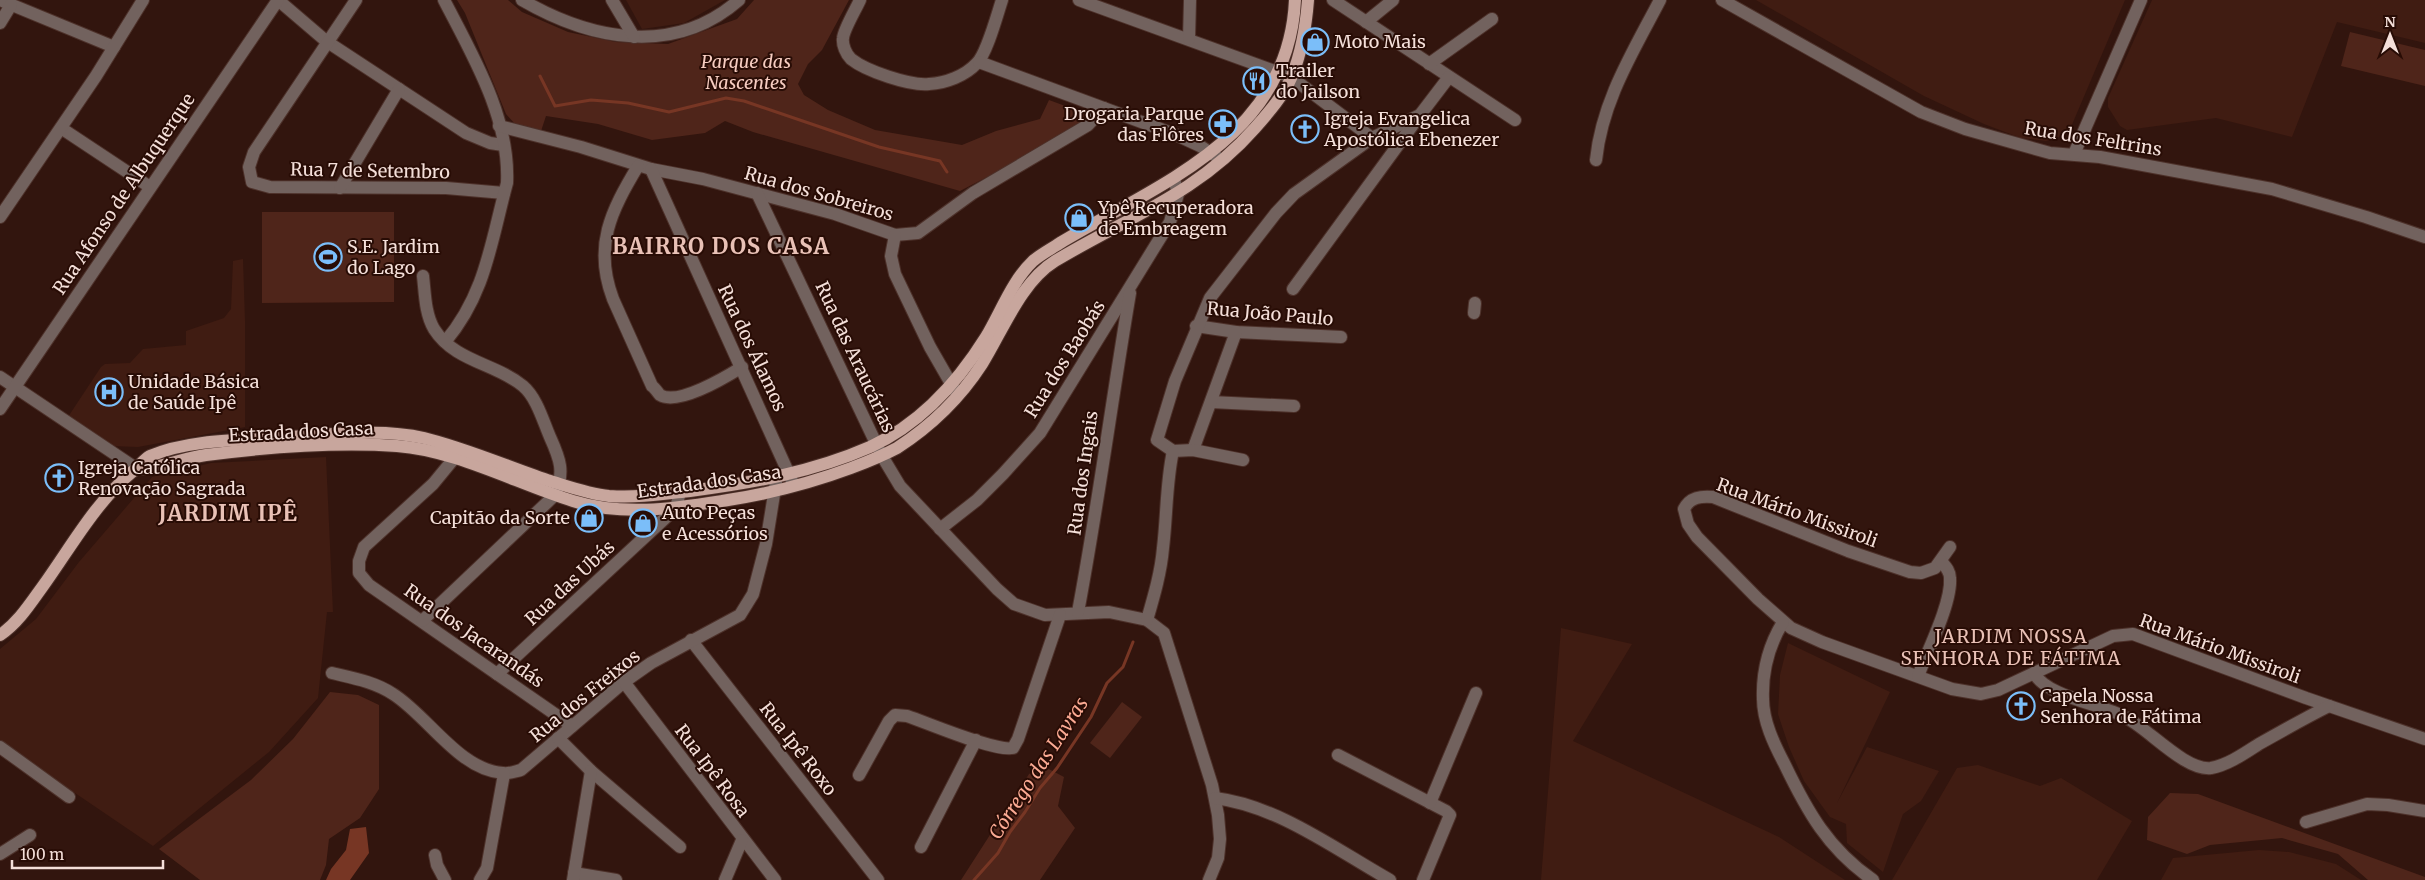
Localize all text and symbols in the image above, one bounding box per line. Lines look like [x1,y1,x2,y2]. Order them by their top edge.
north arrow [2365,10,2415,60]
text: N [2384,13,2396,31]
shop icon: Moto Mais [1300,27,1330,57]
place label: Moto Mais [1334,30,1426,53]
park label: Parque das Nascentes [701,50,791,94]
place label: Trailer do Jailson [1276,59,1360,103]
restaurant icon: Trailer do Jailson [1242,66,1272,96]
street label: Rua Afonso de Albuquerque [48,89,200,299]
place label: Drogaria Parque das Flôres [1064,102,1204,146]
place label: Igreja Evangelica Apostólica Ebenezer [1323,107,1499,151]
pharmacy icon: Drogaria Parque das Flôres [1208,109,1238,139]
church icon: Igreja Evangelica Apostólica Ebenezer [1290,114,1320,144]
street label: Rua dos Feltrins [2023,116,2164,161]
street label: Rua 7 de Setembro [290,158,450,183]
street label: Rua dos Sobreiros [742,161,896,226]
place label: Ypê Recuperadora de Embreagem [1097,196,1254,240]
shop icon: Ypê Recuperadora de Embreagem [1064,203,1094,233]
district label: BAIRRO DOS CASA [612,232,830,260]
place label: S.E. Jardim do Lago [347,235,440,279]
sports icon: S.E. Jardim do Lago [313,242,343,272]
street label: Rua das Araucárias [810,278,901,436]
street label: Rua dos Álamos [713,281,792,415]
street label: Rua dos Baobás [1019,296,1110,422]
street label: Rua João Paulo [1206,297,1334,330]
place label: Unidade Básica de Saúde Ipê [128,370,260,414]
hospital icon: Unidade Básica de Saúde Ipê [94,377,124,407]
street label: Rua dos Ingais [1062,409,1103,537]
street label: Estrada dos Casa [228,416,374,447]
place label: Igreja Católica Renovação Sagrada [78,456,246,500]
street label: Estrada dos Casa [635,460,783,503]
church icon: Igreja Católica Renovação Sagrada [44,463,74,493]
street label: Rua Mário Missiroli [1713,473,1881,552]
district label: JARDIM IPÊ [157,499,298,527]
place label: Auto Peças e Acessórios [661,501,768,545]
shop icon: Capitão da Sorte [574,503,604,533]
place label: Capitão da Sorte [430,506,570,529]
shop icon: Auto Peças e Acessórios [628,508,658,538]
street label: Rua das Ubás [520,535,619,630]
street label: Rua dos Jacarandás [400,579,549,693]
street label: Rua Mário Missiroli [2136,609,2304,688]
district label: JARDIM NOSSA SENHORA DE FÁTIMA [1901,624,2122,670]
street label: Rua dos Freixos [525,644,645,747]
place label: Capela Nossa Senhora de Fátima [2040,684,2202,728]
church icon: Capela Nossa Senhora de Fátima [2006,691,2036,721]
water label: Córrego das Lavras [983,692,1093,844]
street label: Rua Ipê Roxo [755,697,842,800]
street label: Rua Ipê Rosa [670,720,755,822]
scale bar [12,838,164,870]
text: 100 m [20,845,64,864]

